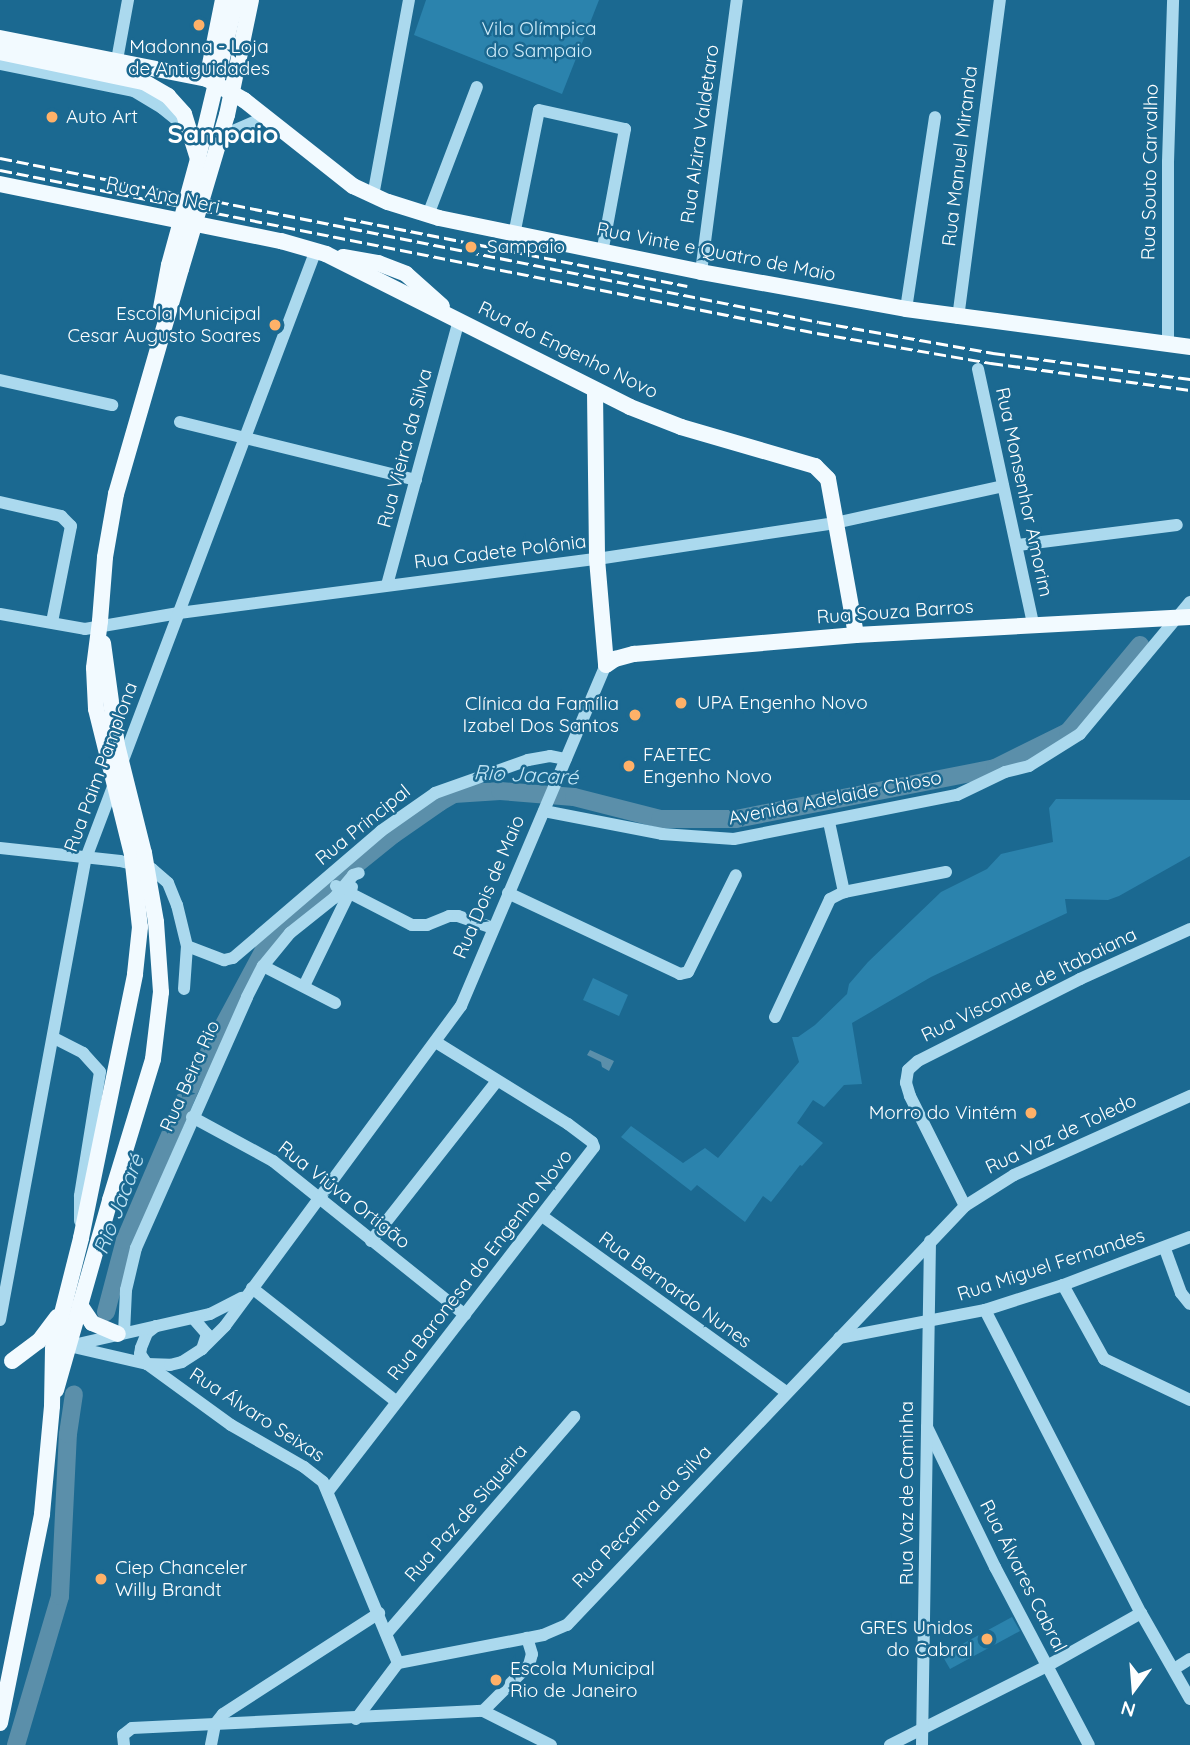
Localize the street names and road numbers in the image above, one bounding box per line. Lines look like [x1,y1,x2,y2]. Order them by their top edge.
street label: Rua Alzira Valdetaro [676,43,724,225]
street label: Rua Manuel Miranda [938,64,982,248]
street label: Rua Souto Carvalho [1137,84,1163,260]
street label: Rua Ana Neri [104,172,222,218]
street label: Rua Vinte e Quatro de Maio [594,218,838,286]
street label: Rua do Engenho Novo [474,297,662,403]
street label: Rua Vieira da Silva [373,366,437,530]
street label: Rua Monsenhor Amorim [991,385,1057,599]
street label: Rua Cadete Polônia [413,530,587,574]
street label: Rua Souza Barros [816,595,974,629]
street label: Rua Paim Pamplona [60,679,142,855]
street label: Avenida Adelaide Chioso [726,766,944,830]
street label: Rua Principal [311,780,415,870]
street label: Rua Dois de Maio [448,812,530,962]
street label: Rua Visconde de Itabaiana [918,923,1140,1047]
street label: Rua Beira Rio [155,1017,225,1135]
street label: Rua Vaz de Toledo [982,1089,1140,1179]
street label: Rua Viúva Ortigão [273,1136,415,1254]
street label: Rua Baronesa do Engenho Novo [383,1145,577,1385]
street label: Rua Miguel Fernandes [954,1224,1148,1306]
street label: Rua Bernardo Nunes [594,1227,756,1353]
street label: Rua Álvaro Seixas [185,1363,329,1467]
street label: Rua Vaz de Caminha [896,1401,918,1585]
street label: Rua Paz de Siqueira [400,1439,532,1587]
street label: Rua Peçanha da Silva [568,1441,716,1593]
street label: Rua Álvares Cabral [975,1496,1071,1656]

